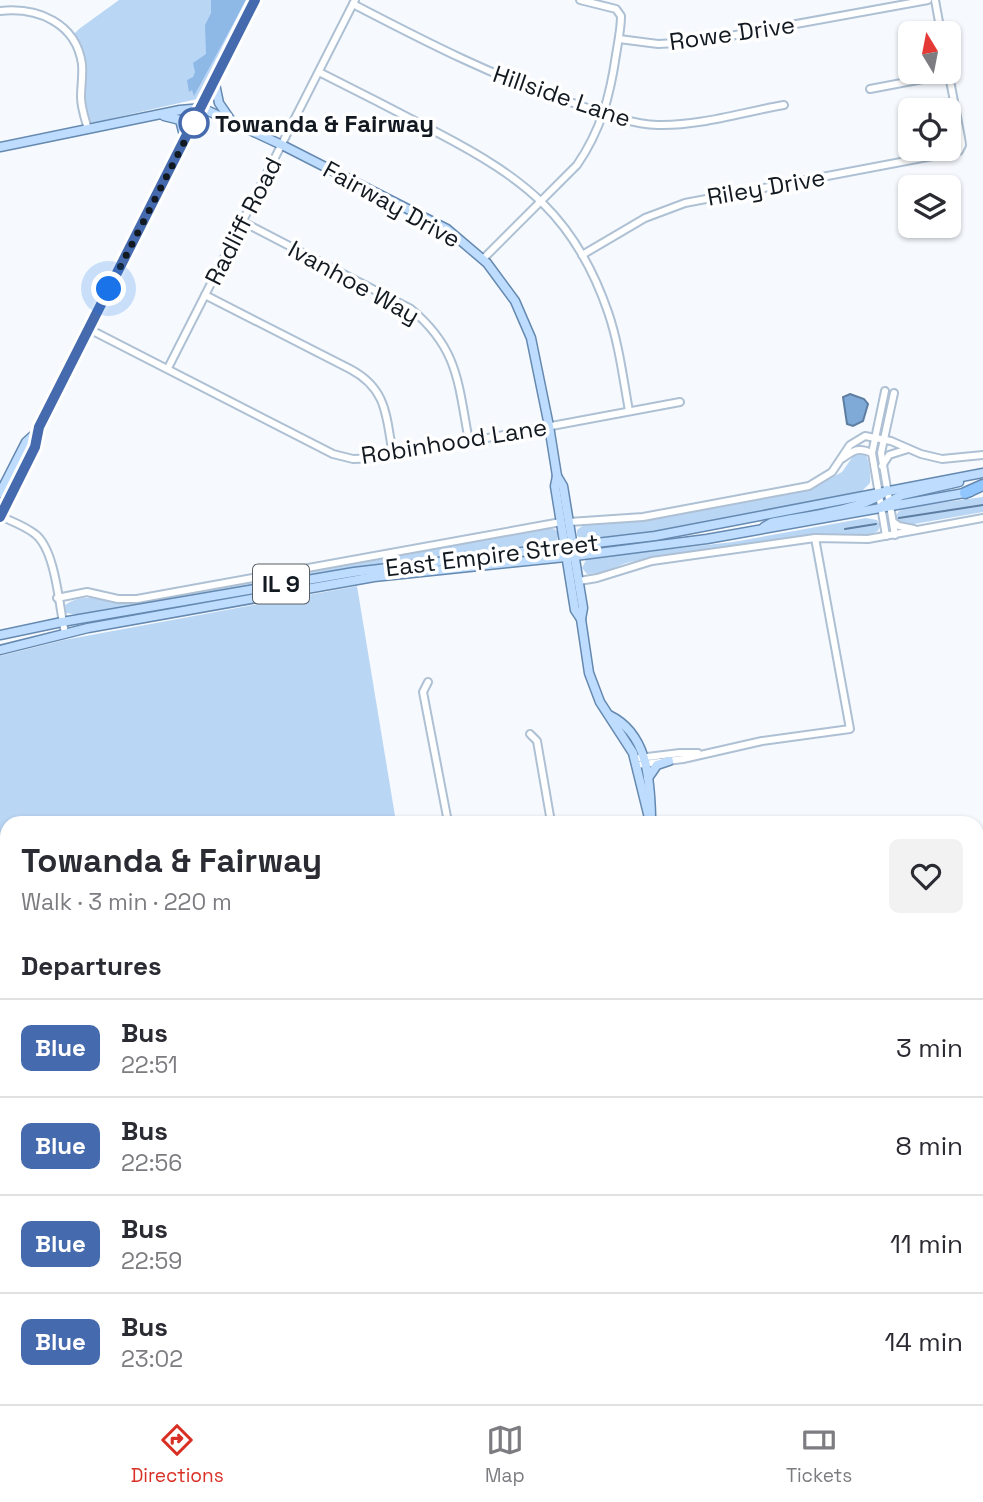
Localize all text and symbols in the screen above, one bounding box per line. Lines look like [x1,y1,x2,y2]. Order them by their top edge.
street label: Rowe Drive [667,9,797,57]
north arrow [898,21,961,84]
map controls [898,21,961,238]
street label: Hillside Lane [489,58,635,134]
button: locate [898,98,961,161]
marker: Towanda & Fairway [179,108,209,138]
place label: Towanda & Fairway [215,108,434,139]
street label: Radliff Road [198,152,288,290]
street label: Fairway Drive [318,154,466,254]
street label: Riley Drive [704,161,828,213]
button: layers [898,175,961,238]
street label: Ivanhoe Way [283,233,425,331]
your location [91,271,126,306]
street label: Robinhood Lane [359,411,549,471]
street label: East Empire Street [384,527,600,583]
road number: IL 9 [253,564,309,604]
button: heart [889,839,963,913]
text: Towanda & Fairway [21,840,322,882]
text: Walk · 3 min · 220 m [21,887,232,917]
text: Departures [21,949,162,983]
text: Bus [121,1016,168,1050]
text: 3 min [896,1031,963,1065]
text: Blue [35,1032,86,1063]
text: 22:51 [121,1050,178,1080]
text: Bus [121,1114,168,1148]
text: 8 min [895,1129,963,1163]
text: Blue [35,1130,86,1161]
text: 22:56 [121,1148,182,1178]
text: Bus [121,1212,168,1246]
text: 11 min [890,1227,963,1261]
text: Blue [35,1228,86,1259]
text: 22:59 [121,1246,182,1276]
text: Bus [121,1310,168,1344]
text: 14 min [885,1325,963,1359]
text: Blue [35,1326,86,1357]
text: 23:02 [121,1344,183,1374]
tab: Directions [131,1421,224,1488]
tab: Map [485,1421,525,1488]
tab: Tickets [786,1421,852,1488]

